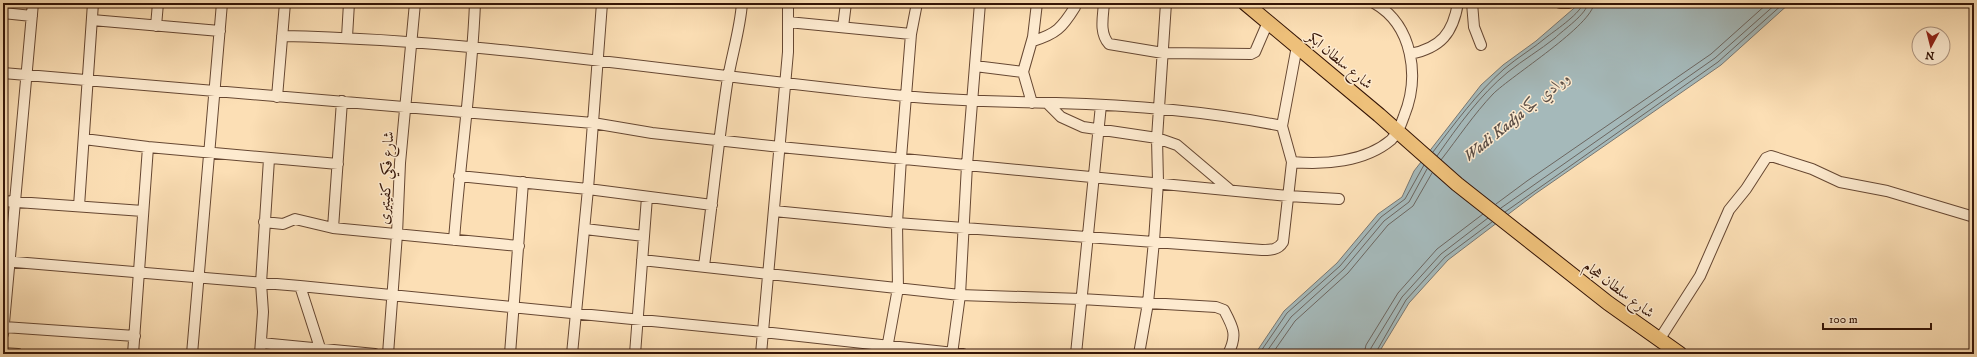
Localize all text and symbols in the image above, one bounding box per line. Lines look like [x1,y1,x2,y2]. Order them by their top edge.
street label: شارع سلطان ابكر [1299,26,1377,96]
north arrow [1911,26,1951,66]
text: N [1925,47,1935,62]
water label: Wadi Kadja ووادي كجا [1459,68,1575,167]
street label: شارع فكي كفيتيرى [375,131,402,226]
street label: شارع سلطان هجام [1578,256,1658,325]
scale bar [1823,305,1931,331]
text: 100 m [1829,312,1858,327]

